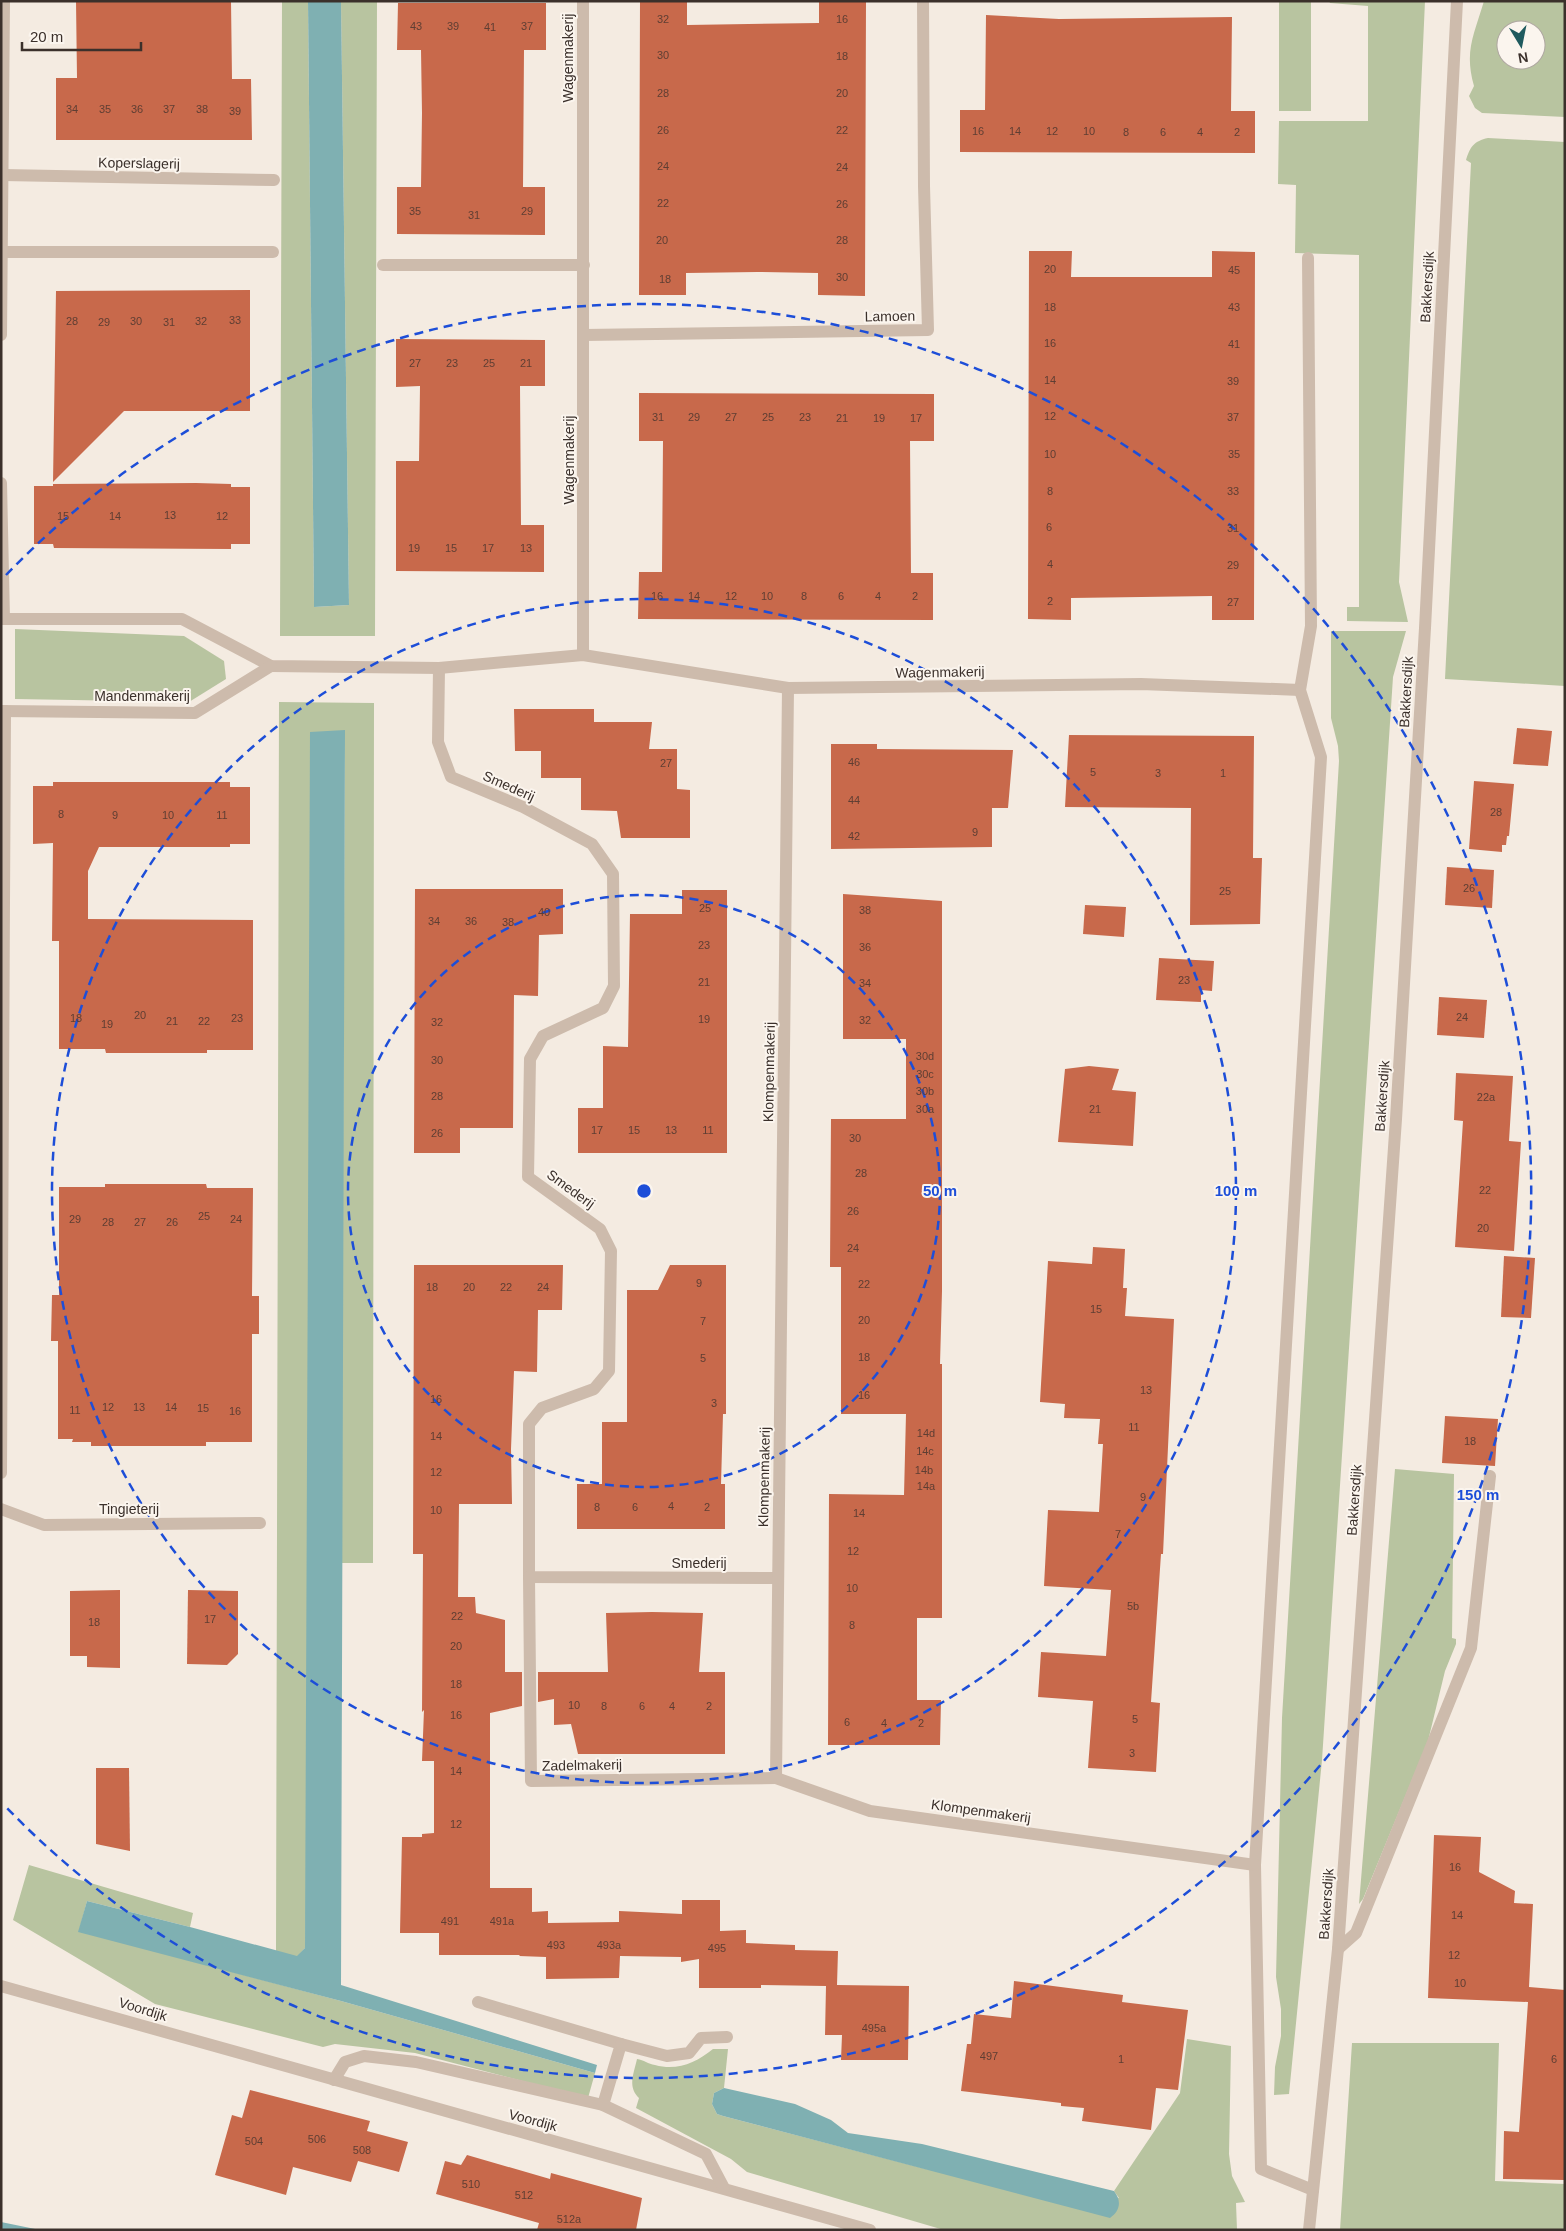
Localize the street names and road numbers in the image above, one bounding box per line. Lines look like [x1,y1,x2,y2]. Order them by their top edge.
street label: Wagenmakerij [560,14,576,102]
street label: Koperslagerij [98,154,180,172]
street label: Bakkersdijk [1417,250,1437,323]
street label: Lamoen [865,308,915,324]
street label: Wagenmakerij [561,416,577,504]
street label: Bakkersdijk [1396,655,1416,728]
street label: Wagenmakerij [895,663,985,681]
street label: Mandenmakerij [94,688,190,704]
street label: Smederij [481,767,537,805]
street label: Klompenmakerij [760,1022,778,1122]
street label: Bakkersdijk [1372,1059,1393,1132]
street label: Smederij [544,1166,598,1212]
street label: Klompenmakerij [755,1427,773,1527]
street label: Bakkersdijk [1344,1463,1365,1536]
street label: Tingieterij [99,1501,159,1517]
street label: Smederij [671,1555,727,1571]
street label: Zadelmakerij [542,1756,622,1774]
street label: Klompenmakerij [930,1796,1032,1826]
street label: Bakkersdijk [1316,1867,1337,1940]
street label: Voordijk [117,1994,170,2024]
street label: Voordijk [507,2106,560,2134]

